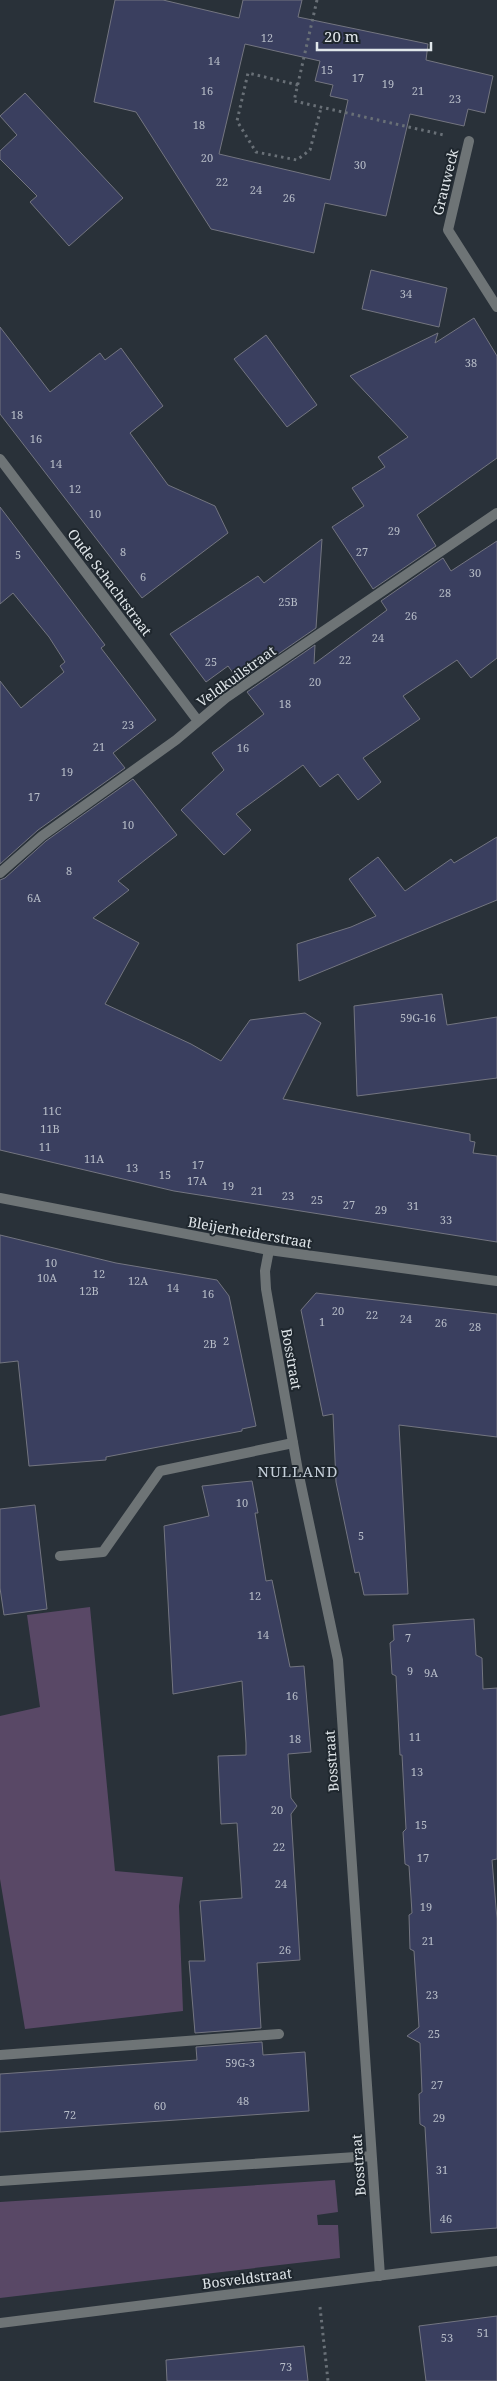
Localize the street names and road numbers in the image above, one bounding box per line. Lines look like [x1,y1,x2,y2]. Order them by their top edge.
street label: Grauweck [428,146,463,217]
street label: Oude Schachtstraat [64,525,157,639]
street label: Veldkuilstraat [193,641,279,711]
street label: Bleijerheiderstraat [187,1212,314,1252]
street label: Bosstraat [277,1327,307,1391]
street label: Bosstraat [319,1729,343,1792]
street label: Bosstraat [346,2133,370,2196]
street label: Bosveldstraat [201,2263,293,2293]

